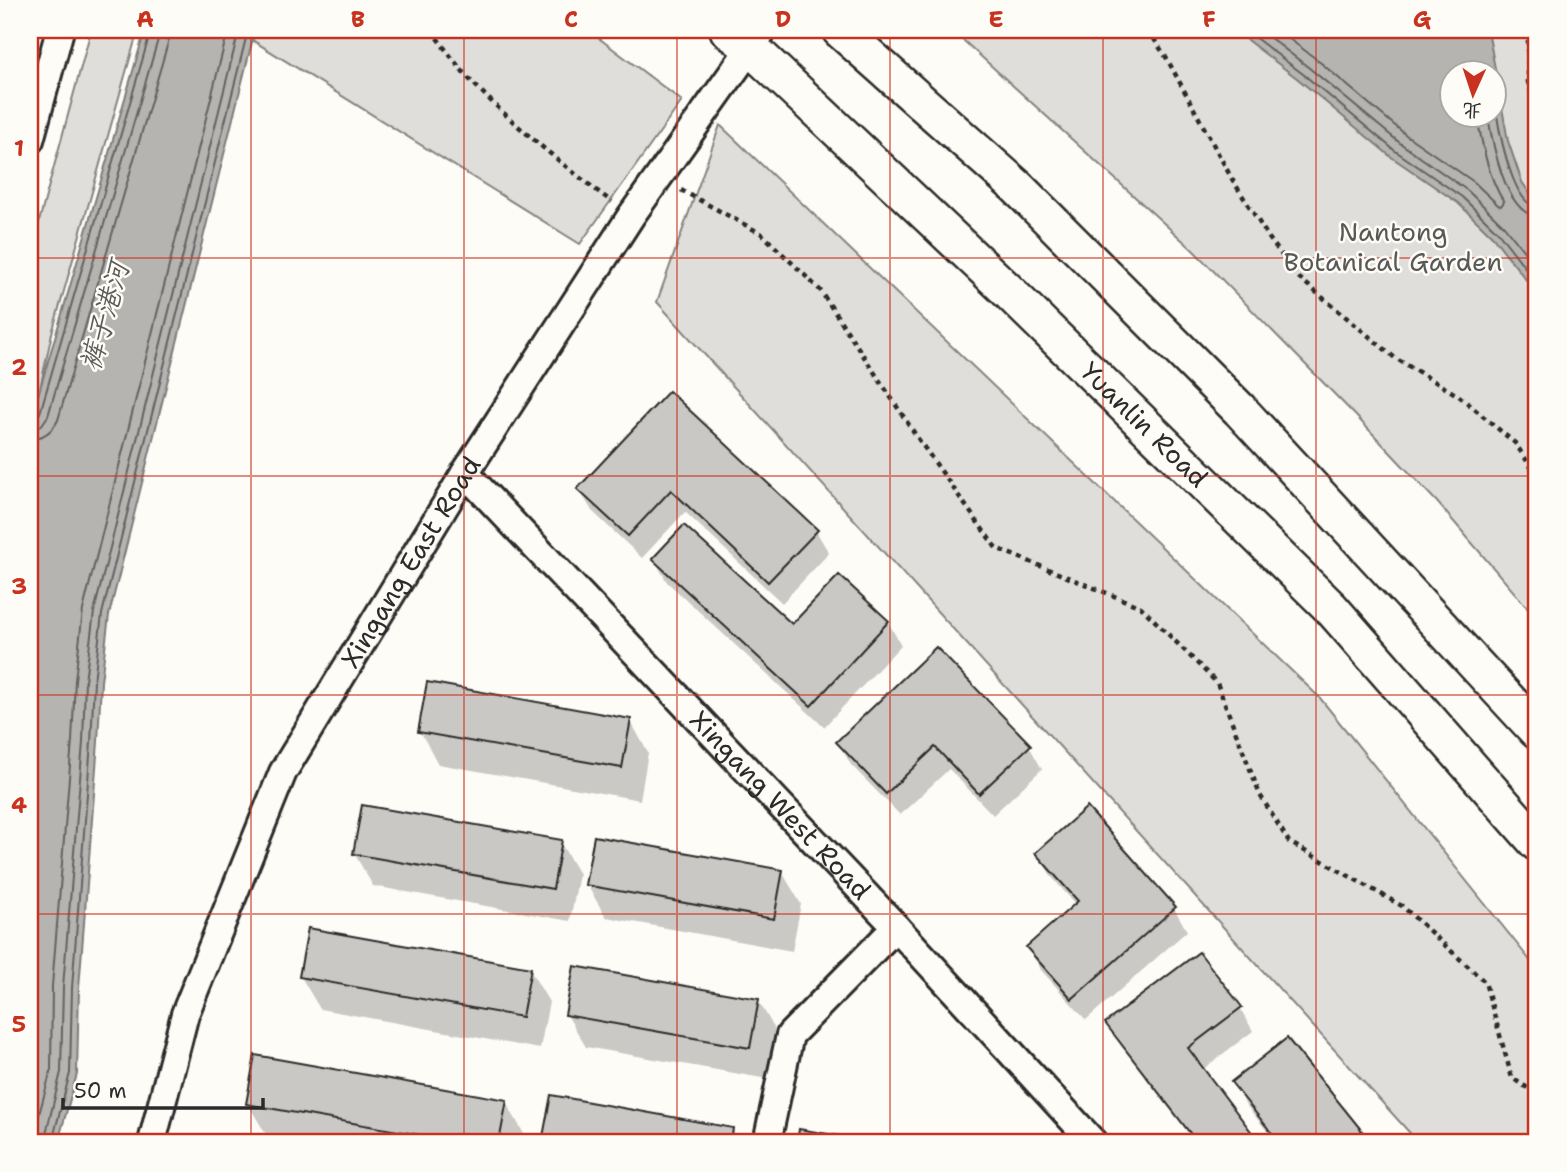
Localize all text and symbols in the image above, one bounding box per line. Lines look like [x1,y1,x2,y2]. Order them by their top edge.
text: A [136,4,154,34]
text: B [351,4,365,34]
text: C [564,4,578,34]
text: D [775,4,791,34]
text: E [988,4,1004,34]
text: F [1202,4,1216,34]
text: G [1413,4,1432,34]
north arrow [1438,60,1508,130]
text: 北 [1462,97,1482,123]
text: 1 [14,133,24,163]
park label: Nantong Botanical Garden [1284,214,1502,279]
water label: 裤子港河 [70,253,139,375]
text: 2 [11,352,27,382]
street label: Yuanlin Road [1074,354,1216,495]
street label: Xingang East Road [333,449,488,674]
text: 3 [11,571,27,601]
street label: Xingang West Road [683,703,879,907]
text: 4 [11,790,27,820]
text: 5 [12,1009,26,1039]
scale bar [63,1067,262,1111]
text: 50 m [74,1077,127,1105]

